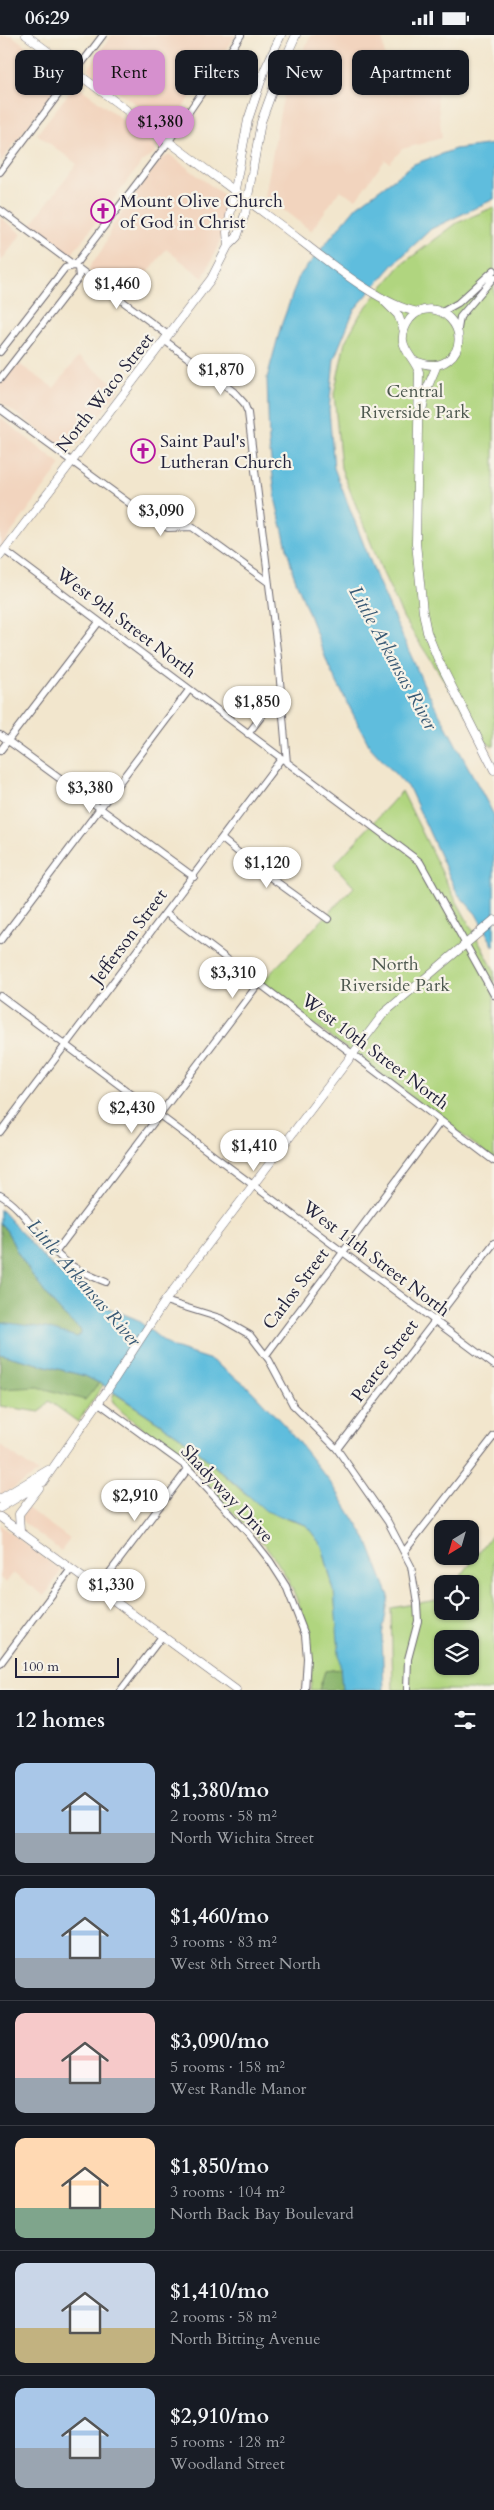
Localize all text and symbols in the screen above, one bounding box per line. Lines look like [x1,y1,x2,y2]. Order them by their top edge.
text: 06:29 [25,5,69,31]
chip: Buy [15,50,83,95]
chip: Rent [93,50,165,95]
chip: Filters [175,50,258,95]
chip: New [268,50,342,95]
chip: Apartment [352,50,469,95]
pin: $1,380 [119,105,201,148]
text: $1,380 [137,111,183,133]
place label: Mount Olive Church of God in Christ [120,189,283,235]
church icon: Mount Olive Church of God in Christ [90,198,116,224]
pin: $1,460 [76,267,158,310]
text: $1,460 [94,273,140,295]
street label: North Waco Street [50,328,160,458]
pin: $1,870 [180,353,262,396]
text: $1,870 [198,359,244,381]
park label: Central Riverside Park [360,379,470,425]
place label: Saint Paul's Lutheran Church [160,429,292,475]
church icon: Saint Paul's Lutheran Church [130,438,156,464]
pin: $3,090 [120,495,202,537]
text: $3,090 [138,500,184,522]
street label: West 9th Street North [50,561,201,684]
water label: Little Arkansas River [343,581,444,736]
pin: $1,850 [216,685,298,728]
text: $1,850 [234,691,280,713]
pin: $3,380 [49,771,131,814]
text: $3,380 [67,777,113,799]
pin: $1,120 [226,847,308,889]
text: $1,120 [244,852,290,874]
street label: Jefferson Street [83,884,173,992]
park label: North Riverside Park [340,952,450,998]
pin: $3,310 [192,957,274,999]
text: $3,310 [210,962,256,984]
street label: West 10th Street North [295,988,454,1116]
pin: $2,430 [91,1091,173,1134]
text: $2,430 [109,1097,155,1119]
pin: $1,410 [213,1129,295,1172]
text: $1,410 [231,1135,277,1157]
street label: West 11th Street North [296,1195,455,1323]
water label: Little Arkansas River [21,1214,147,1353]
street label: Carlos Street [257,1243,335,1335]
street label: Pearce Street [346,1314,425,1408]
street label: Shadyway Drive [175,1439,279,1549]
pin: $2,910 [94,1479,176,1522]
text: $2,910 [112,1485,158,1507]
north arrow [434,1520,479,1565]
map controls [434,1520,479,1675]
pin: $1,330 [70,1569,152,1611]
text: $1,330 [88,1574,134,1596]
button: locate [434,1575,479,1620]
button: layers [434,1630,479,1675]
scale bar [15,1655,119,1678]
text: 100 m [22,1657,59,1676]
text: 12 homes [15,1706,105,1735]
icon: filters [451,1706,479,1734]
text: $1,380/mo [170,1776,269,1805]
icon: home [55,1783,115,1843]
text: 2 rooms · 58 m² [170,1805,277,1827]
text: North Wichita Street [170,1827,314,1849]
text: $1,460/mo [170,1902,269,1931]
icon: home [55,1908,115,1968]
text: 3 rooms · 83 m² [170,1931,277,1953]
text: West 8th Street North [170,1953,321,1975]
text: $3,090/mo [170,2027,269,2056]
icon: home [55,2033,115,2093]
text: 5 rooms · 158 m² [170,2056,285,2078]
text: West Randle Manor [170,2078,306,2100]
text: $1,850/mo [170,2152,269,2181]
icon: home [55,2158,115,2218]
text: 3 rooms · 104 m² [170,2181,285,2203]
text: North Back Bay Boulevard [170,2203,354,2225]
text: $1,410/mo [170,2277,269,2306]
icon: home [55,2283,115,2343]
text: 2 rooms · 58 m² [170,2306,277,2328]
text: North Bitting Avenue [170,2328,321,2350]
text: $2,910/mo [170,2402,269,2431]
icon: home [55,2408,115,2468]
text: 5 rooms · 128 m² [170,2431,285,2453]
text: Woodland Street [170,2453,285,2475]

